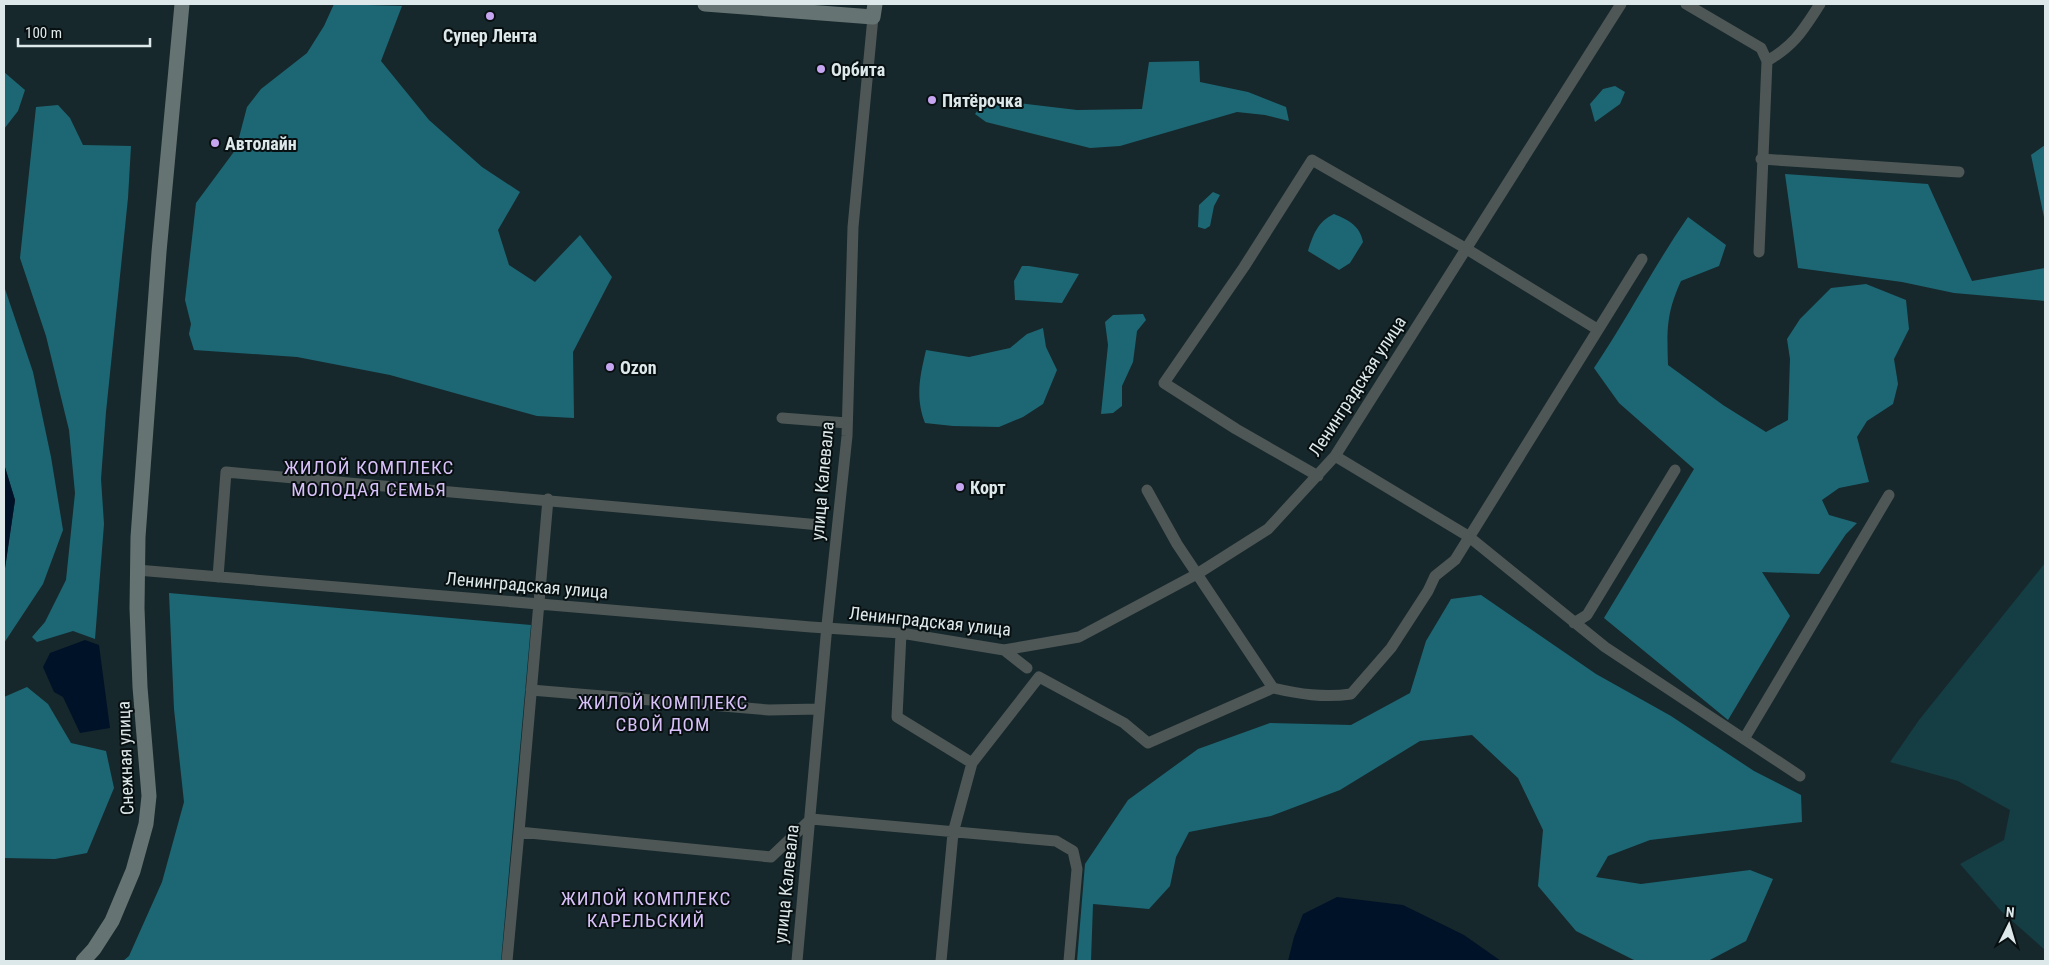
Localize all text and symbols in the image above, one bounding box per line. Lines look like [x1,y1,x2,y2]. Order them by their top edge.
marker: Супер Лента [484,10,496,22]
scale bar [18,15,150,47]
text: 100 m [25,24,62,42]
place label: Супер Лента [443,25,537,46]
place label: Орбита [831,59,885,80]
marker: Орбита [815,63,827,75]
place label: Пятёрочка [942,90,1022,111]
marker: Пятёрочка [926,94,938,106]
place label: Автолайн [225,133,297,154]
marker: Автолайн [209,137,221,149]
street label: Ленинградская улица [1304,312,1410,460]
place label: Ozon [620,357,657,378]
marker: Ozon [604,361,616,373]
street label: улица Калевала [806,421,838,541]
district label: ЖИЛОЙ КОМПЛЕКС МОЛОДАЯ СЕМЬЯ [284,456,454,501]
place label: Корт [970,477,1006,498]
marker: Корт [954,481,966,493]
street label: Ленинградская улица [445,567,609,603]
street label: Ленинградская улица [848,602,1012,640]
district label: ЖИЛОЙ КОМПЛЕКС СВОЙ ДОМ [578,691,748,736]
street label: Снежная улица [113,701,137,815]
street label: улица Калевала [769,823,803,945]
district label: ЖИЛОЙ КОМПЛЕКС КАРЕЛЬСКИЙ [561,887,731,932]
north arrow [1984,900,2034,950]
text: N [2005,904,2015,920]

